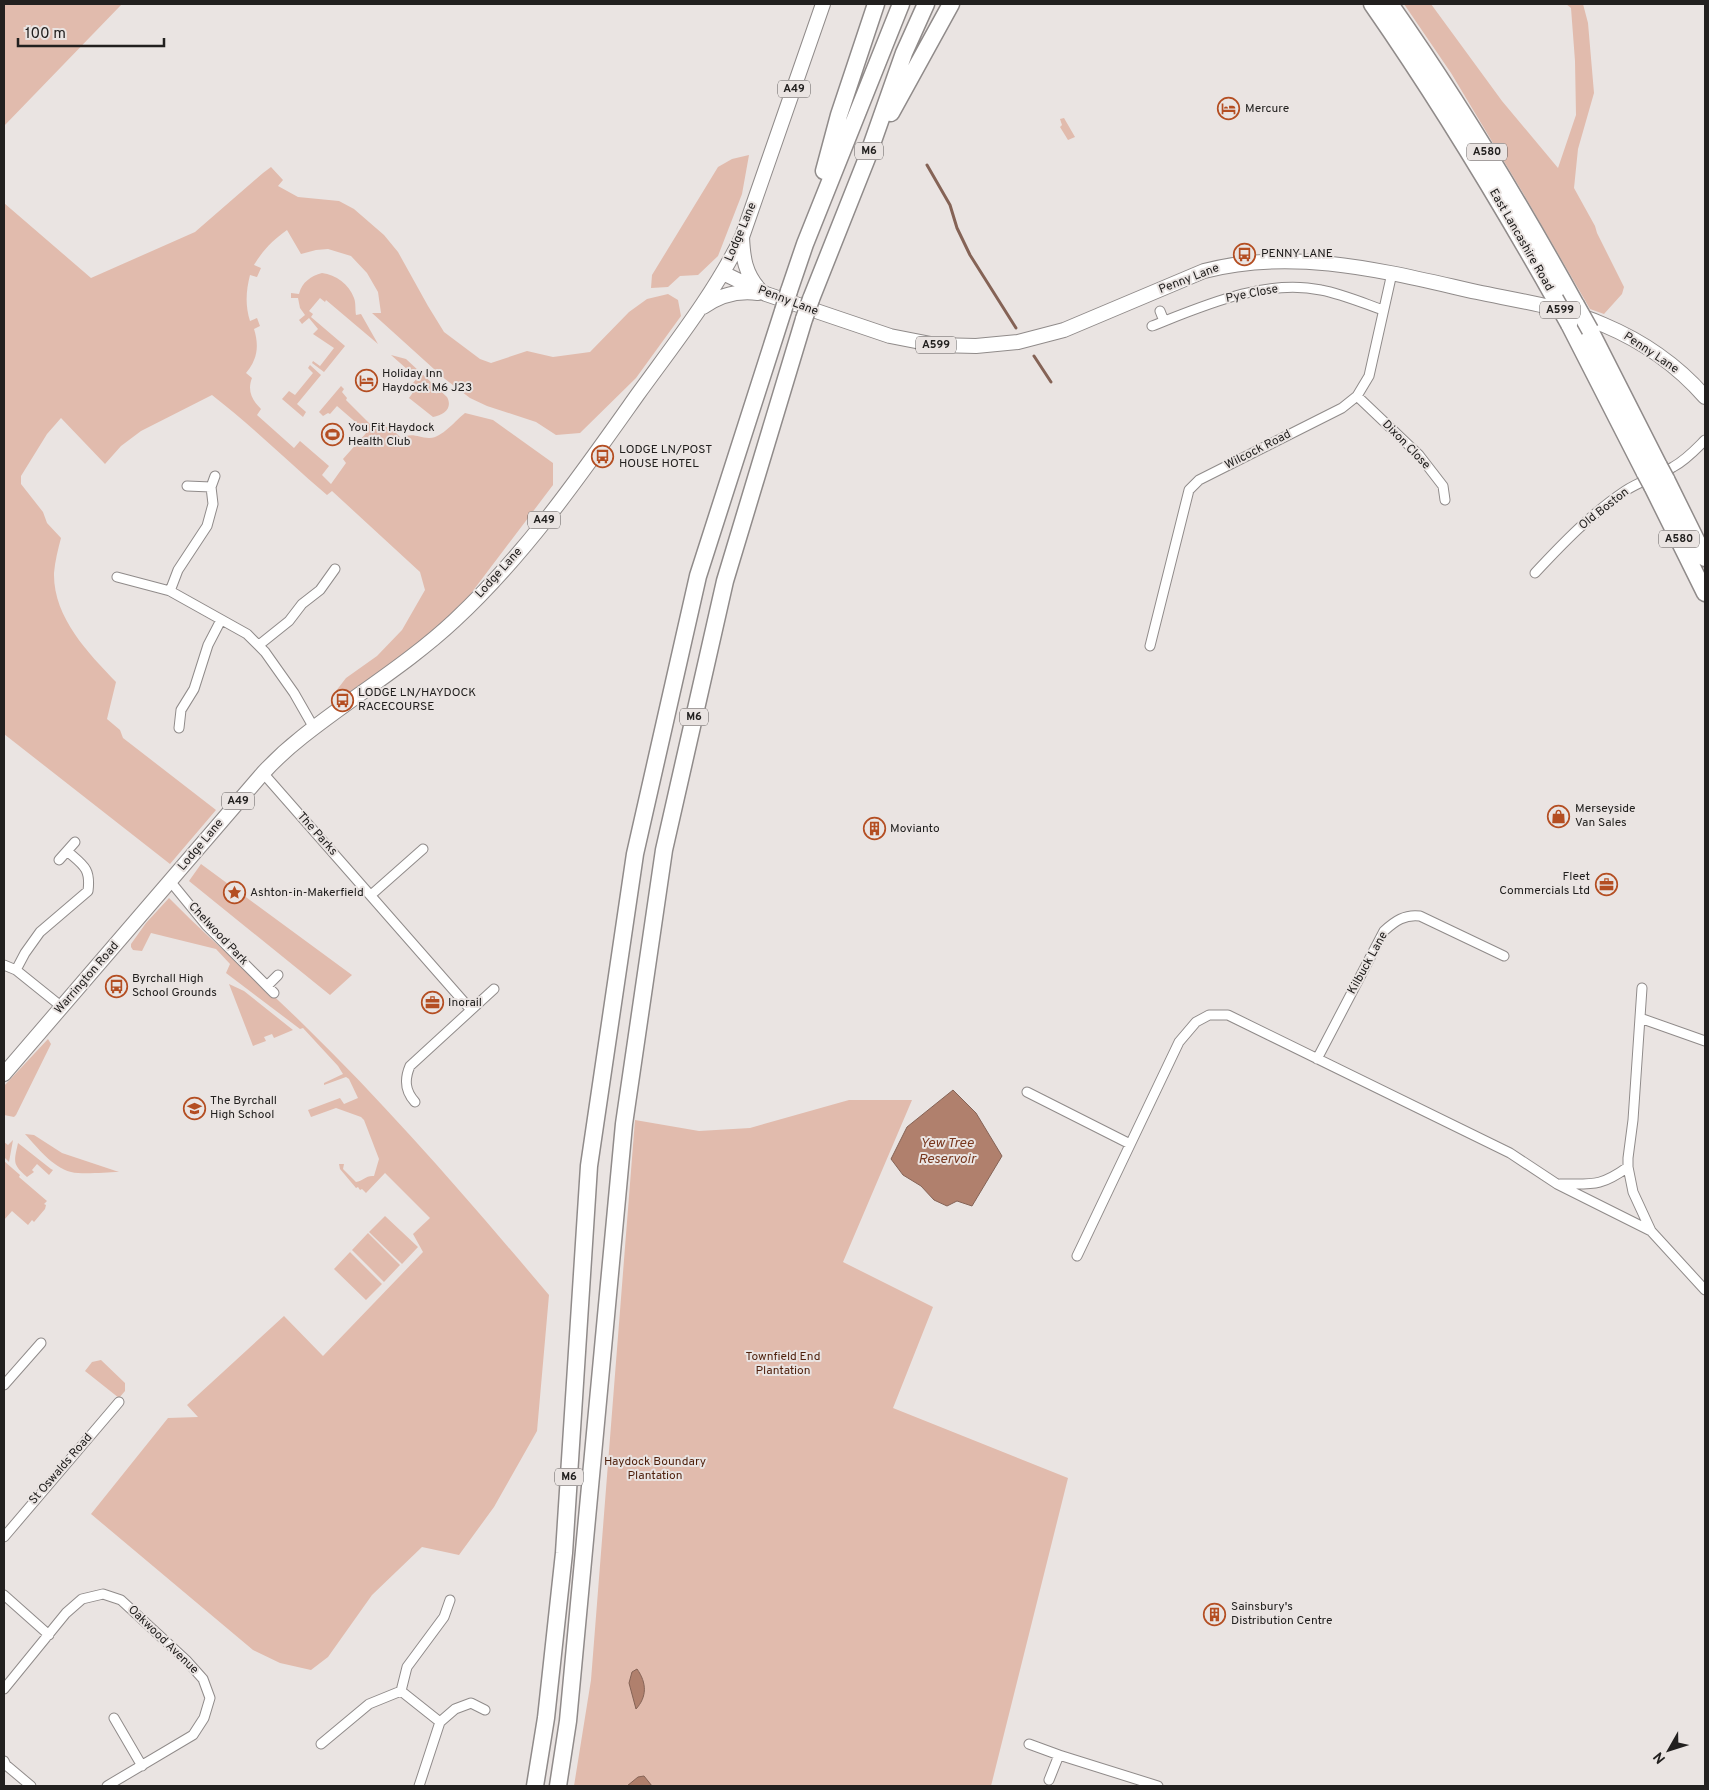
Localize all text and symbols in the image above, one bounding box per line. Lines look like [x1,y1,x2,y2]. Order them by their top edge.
scale bar [18,15,164,47]
text: 100 m [25,25,66,44]
road number: A49 [778,80,810,98]
hotel icon: Mercure [1217,97,1241,121]
place label: Mercure [1245,101,1289,117]
road number: M6 [855,142,883,160]
road number: A580 [1467,144,1507,160]
street label: East Lancashire Road [1485,186,1557,294]
street label: Lodge Lane [721,200,761,264]
bus stop icon: PENNY LANE [1233,242,1257,266]
place label: PENNY LANE [1261,246,1333,262]
street label: Penny Lane [1156,260,1222,298]
street label: Pye Close [1224,281,1280,307]
street label: Penny Lane [755,282,821,320]
road number: A599 [1540,302,1580,318]
street label: Penny Lane [1620,329,1682,377]
road number: A599 [916,336,956,354]
place label: Holiday Inn Haydock M6 J23 [382,366,472,396]
hotel icon: Holiday Inn Haydock M6 J23 [354,369,378,393]
street label: Dixon Close [1378,417,1434,473]
place label: You Fit Haydock Health Club [348,420,435,450]
sports icon: You Fit Haydock Health Club [320,423,344,447]
street label: Wilcock Road [1222,426,1294,474]
place label: LODGE LN/POST HOUSE HOTEL [619,442,712,472]
bus stop icon: LODGE LN/POST HOUSE HOTEL [591,445,615,469]
street label: Old Boston [1576,484,1632,534]
road number: A49 [528,512,560,528]
road number: A580 [1659,530,1699,548]
street label: Lodge Lane [472,544,526,602]
place label: LODGE LN/HAYDOCK RACECOURSE [358,685,476,715]
bus stop icon: LODGE LN/HAYDOCK RACECOURSE [330,688,354,712]
road number: M6 [680,709,708,726]
road number: A49 [222,792,254,809]
place label: Merseyside Van Sales [1575,801,1636,831]
shop icon: Merseyside Van Sales [1547,804,1571,828]
street label: The Parks [293,809,341,859]
street label: Lodge Lane [175,816,227,874]
building icon: Movianto [862,817,886,841]
place label: Movianto [890,821,940,837]
place label: Fleet Commercials Ltd [1499,869,1590,899]
office icon: Fleet Commercials Ltd [1594,872,1618,896]
place icon: Ashton-in-Makerfield [222,881,246,905]
place label: Ashton-in-Makerfield [250,885,364,901]
street label: Chelwood Park [185,899,251,969]
street label: Kilbuck Lane [1344,929,1392,997]
street label: Warrington Road [51,939,123,1017]
place label: Byrchall High School Grounds [132,971,217,1001]
bus stop icon: Byrchall High School Grounds [104,974,128,998]
office icon: Inorail [420,991,444,1015]
place label: Inorail [448,995,482,1011]
place label: The Byrchall High School [210,1093,277,1123]
school or university icon: The Byrchall High School [182,1096,206,1120]
water label: Yew Tree Reservoir [918,1135,977,1168]
park label: Townfield End Plantation [746,1349,820,1379]
street label: St Oswalds Road [26,1430,96,1508]
park label: Haydock Boundary Plantation [604,1454,706,1484]
road number: M6 [555,1468,583,1485]
place label: Sainsbury's Distribution Centre [1231,1599,1332,1629]
street label: Oakwood Avenue [124,1602,202,1678]
building icon: Sainsbury's Distribution Centre [1203,1602,1227,1626]
north arrow [1644,1725,1694,1775]
text: N [1650,1748,1670,1766]

